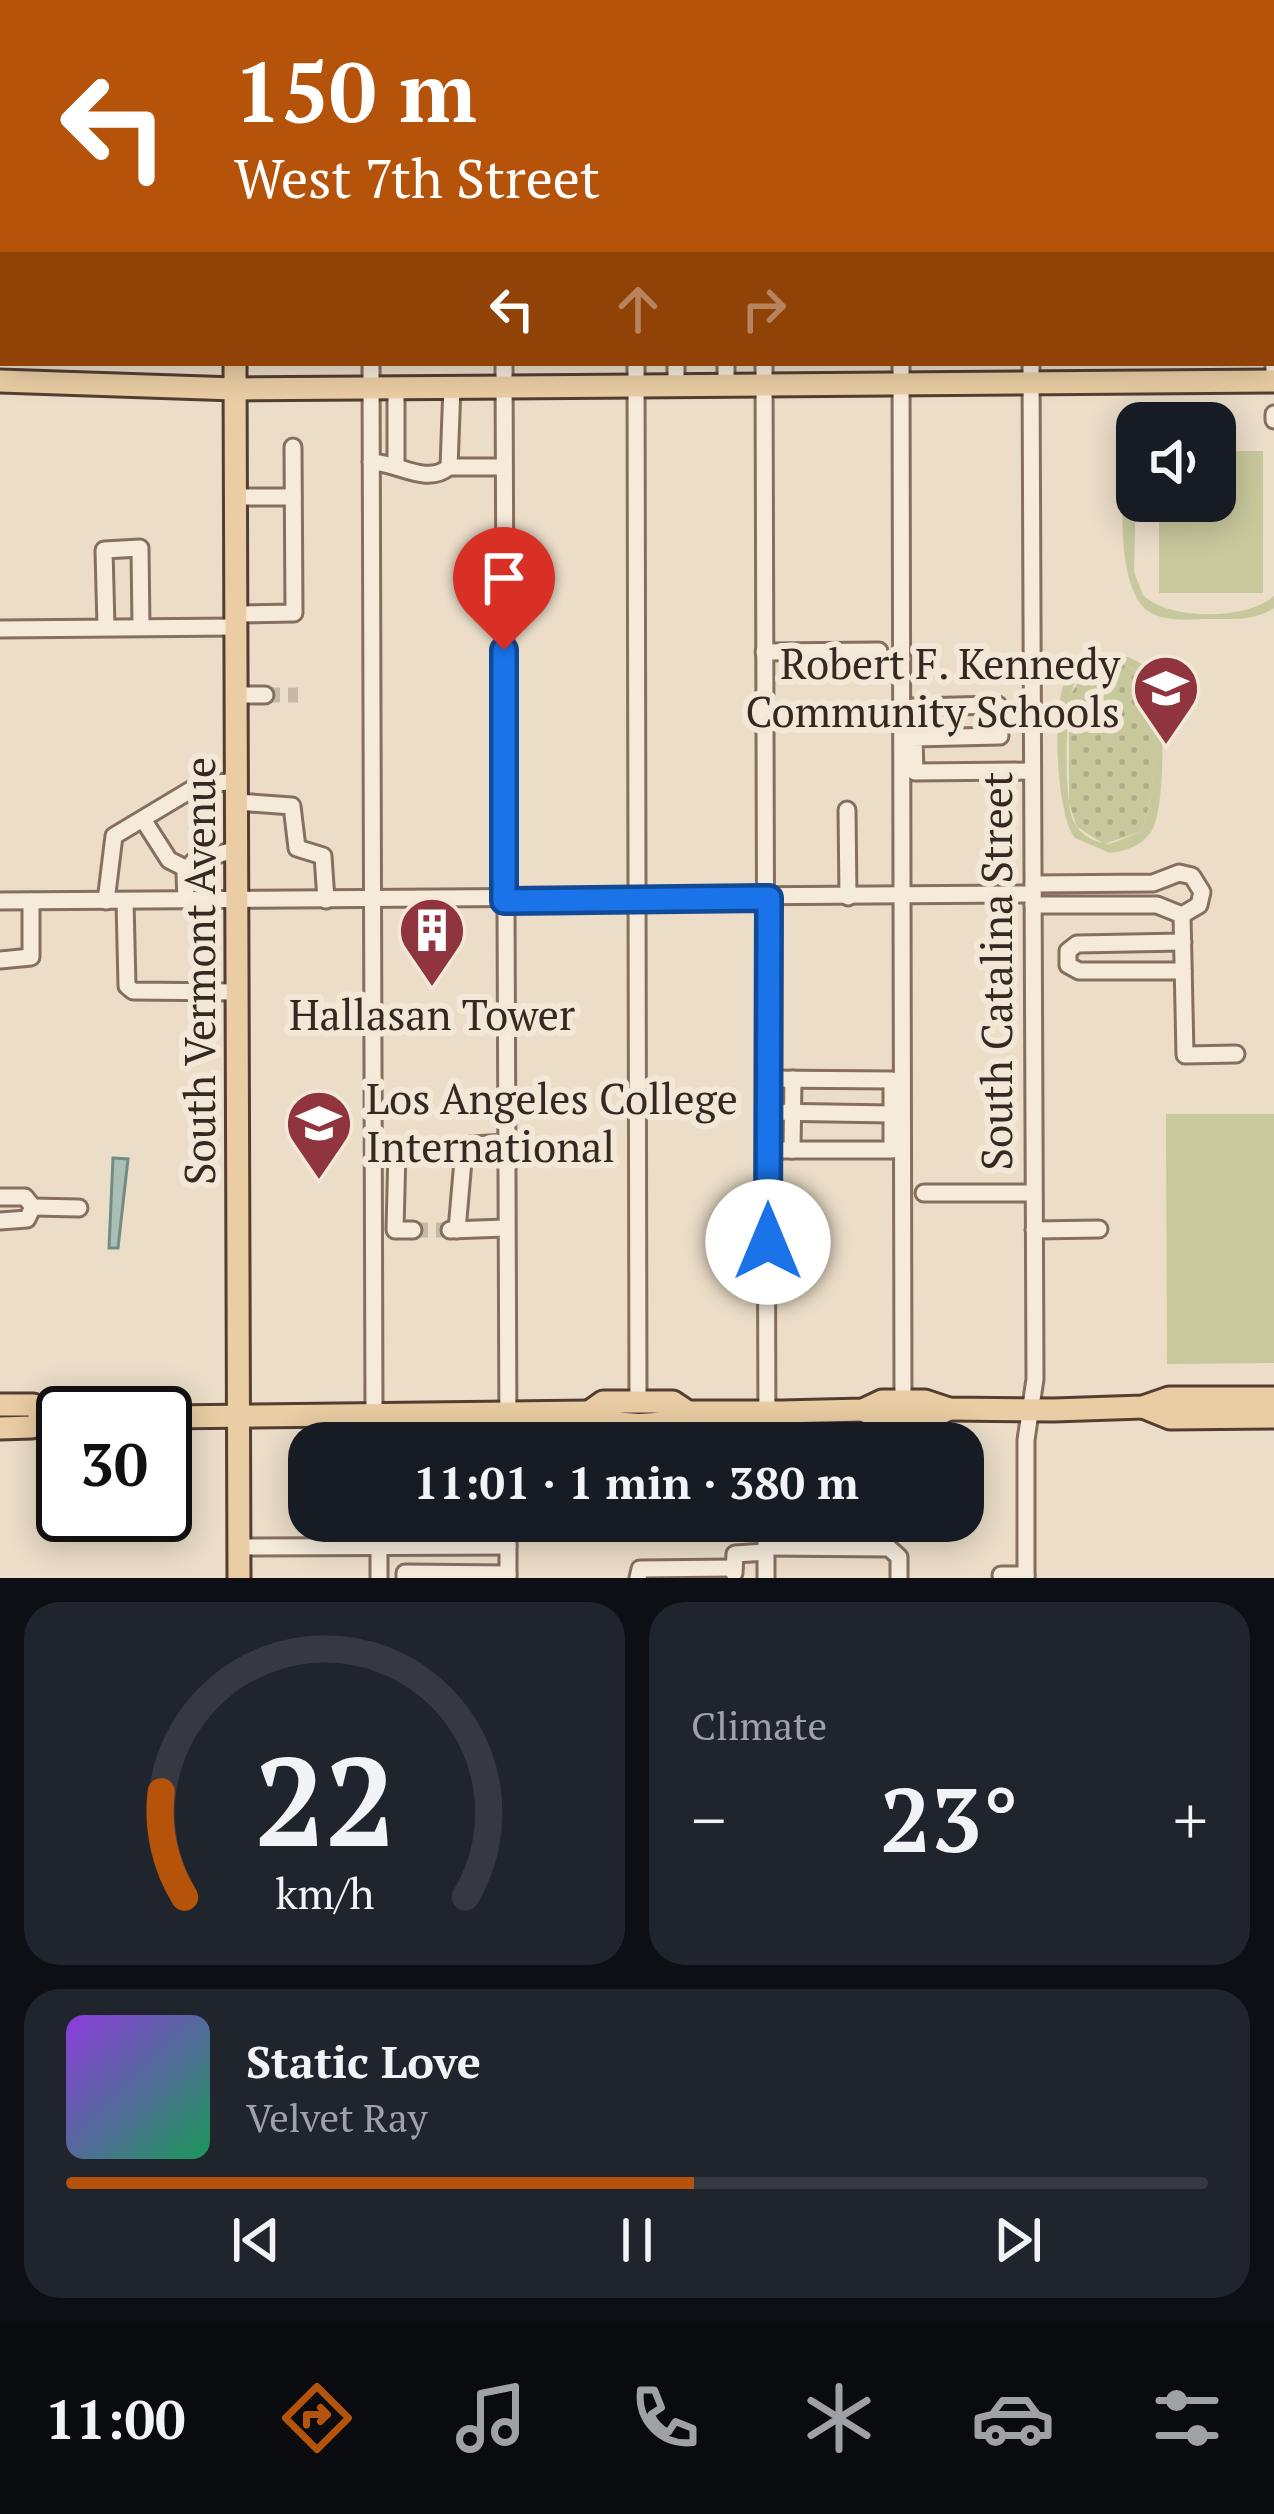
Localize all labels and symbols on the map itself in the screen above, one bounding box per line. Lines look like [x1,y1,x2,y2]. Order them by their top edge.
pin [453,527,555,650]
place label: Robert F. Kennedy Community Schools [746,635,1121,739]
school or university icon: Robert F. Kennedy Community Schools [1131,653,1201,747]
street label: South Vermont Avenue [171,757,227,1185]
street label: South Catalina Street [968,771,1024,1171]
building icon: Hallasan Tower [397,895,467,989]
place label: Hallasan Tower [289,986,575,1042]
place label: Los Angeles College International [366,1070,738,1174]
school or university icon: Los Angeles College International [284,1088,354,1182]
position arrow [705,1179,831,1305]
speed limit sign: 30 [36,1386,192,1542]

